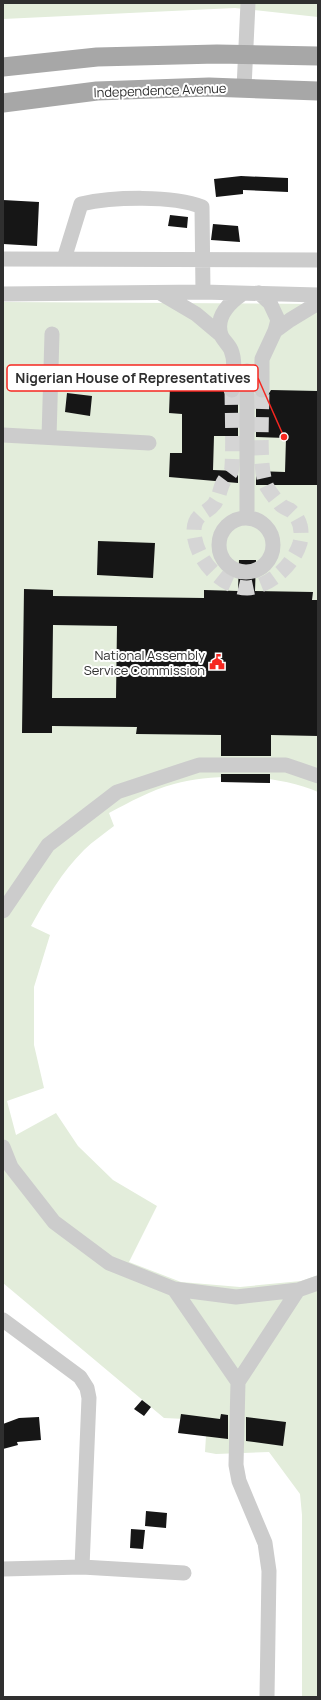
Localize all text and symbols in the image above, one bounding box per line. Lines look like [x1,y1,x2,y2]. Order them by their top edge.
street label: Independence Avenue [93,79,227,101]
callout: Nigerian House of Representatives [7,365,258,391]
text: Nigerian House of Representatives [15,368,251,387]
place label: National Assembly Service Commission [84,646,205,679]
public building icon: National Assembly Service Commission [208,653,226,671]

